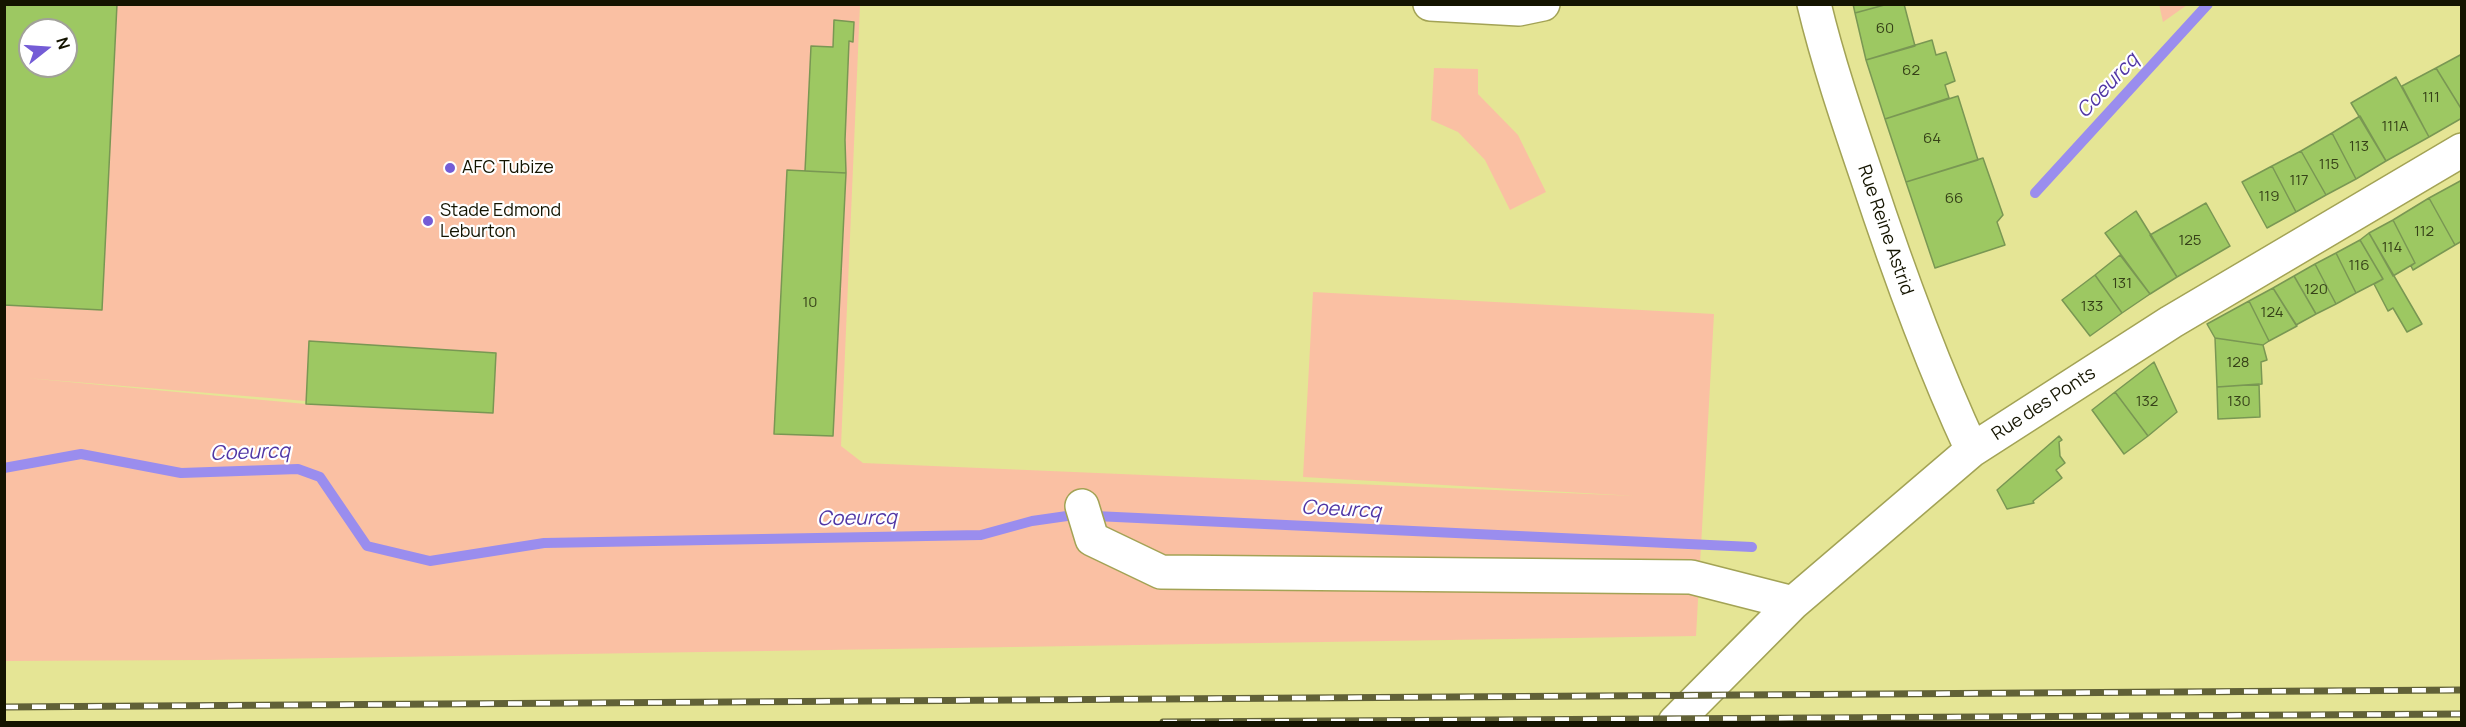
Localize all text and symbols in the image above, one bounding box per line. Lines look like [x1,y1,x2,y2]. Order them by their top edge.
north arrow [18,18,78,78]
house number: 60 [1876,20,1894,38]
text: N [51,35,76,52]
water label: Coeurcq [2072,49,2144,123]
house number: 62 [1902,62,1920,80]
house number: 111 [2422,89,2440,107]
house number: 111A [2381,118,2409,136]
house number: 64 [1923,130,1941,148]
house number: 113 [2349,138,2369,156]
house number: 115 [2319,156,2339,174]
place label: AFC Tubize [462,157,554,179]
marker: AFC Tubize [443,161,457,175]
street label: Rue Reine Astrid [1853,162,1917,298]
house number: 117 [2289,172,2309,190]
house number: 119 [2258,188,2280,206]
house number: 66 [1945,190,1963,208]
place label: Stade Edmond Leburton [440,200,561,242]
marker: Stade Edmond Leburton [421,214,435,228]
house number: 112 [2414,223,2434,241]
house number: 125 [2178,232,2202,250]
house number: 114 [2382,239,2402,257]
house number: 116 [2348,257,2370,275]
house number: 131 [2112,275,2132,293]
house number: 120 [2304,281,2328,299]
house number: 10 [803,294,817,312]
house number: 133 [2081,298,2103,316]
house number: 124 [2261,304,2283,322]
house number: 128 [2226,354,2250,372]
street label: Rue des Ponts [1988,362,2100,446]
house number: 132 [2136,393,2158,411]
house number: 130 [2227,393,2251,411]
water label: Coeurcq [210,440,290,466]
water label: Coeurcq [1301,496,1381,524]
water label: Coeurcq [817,506,897,532]

